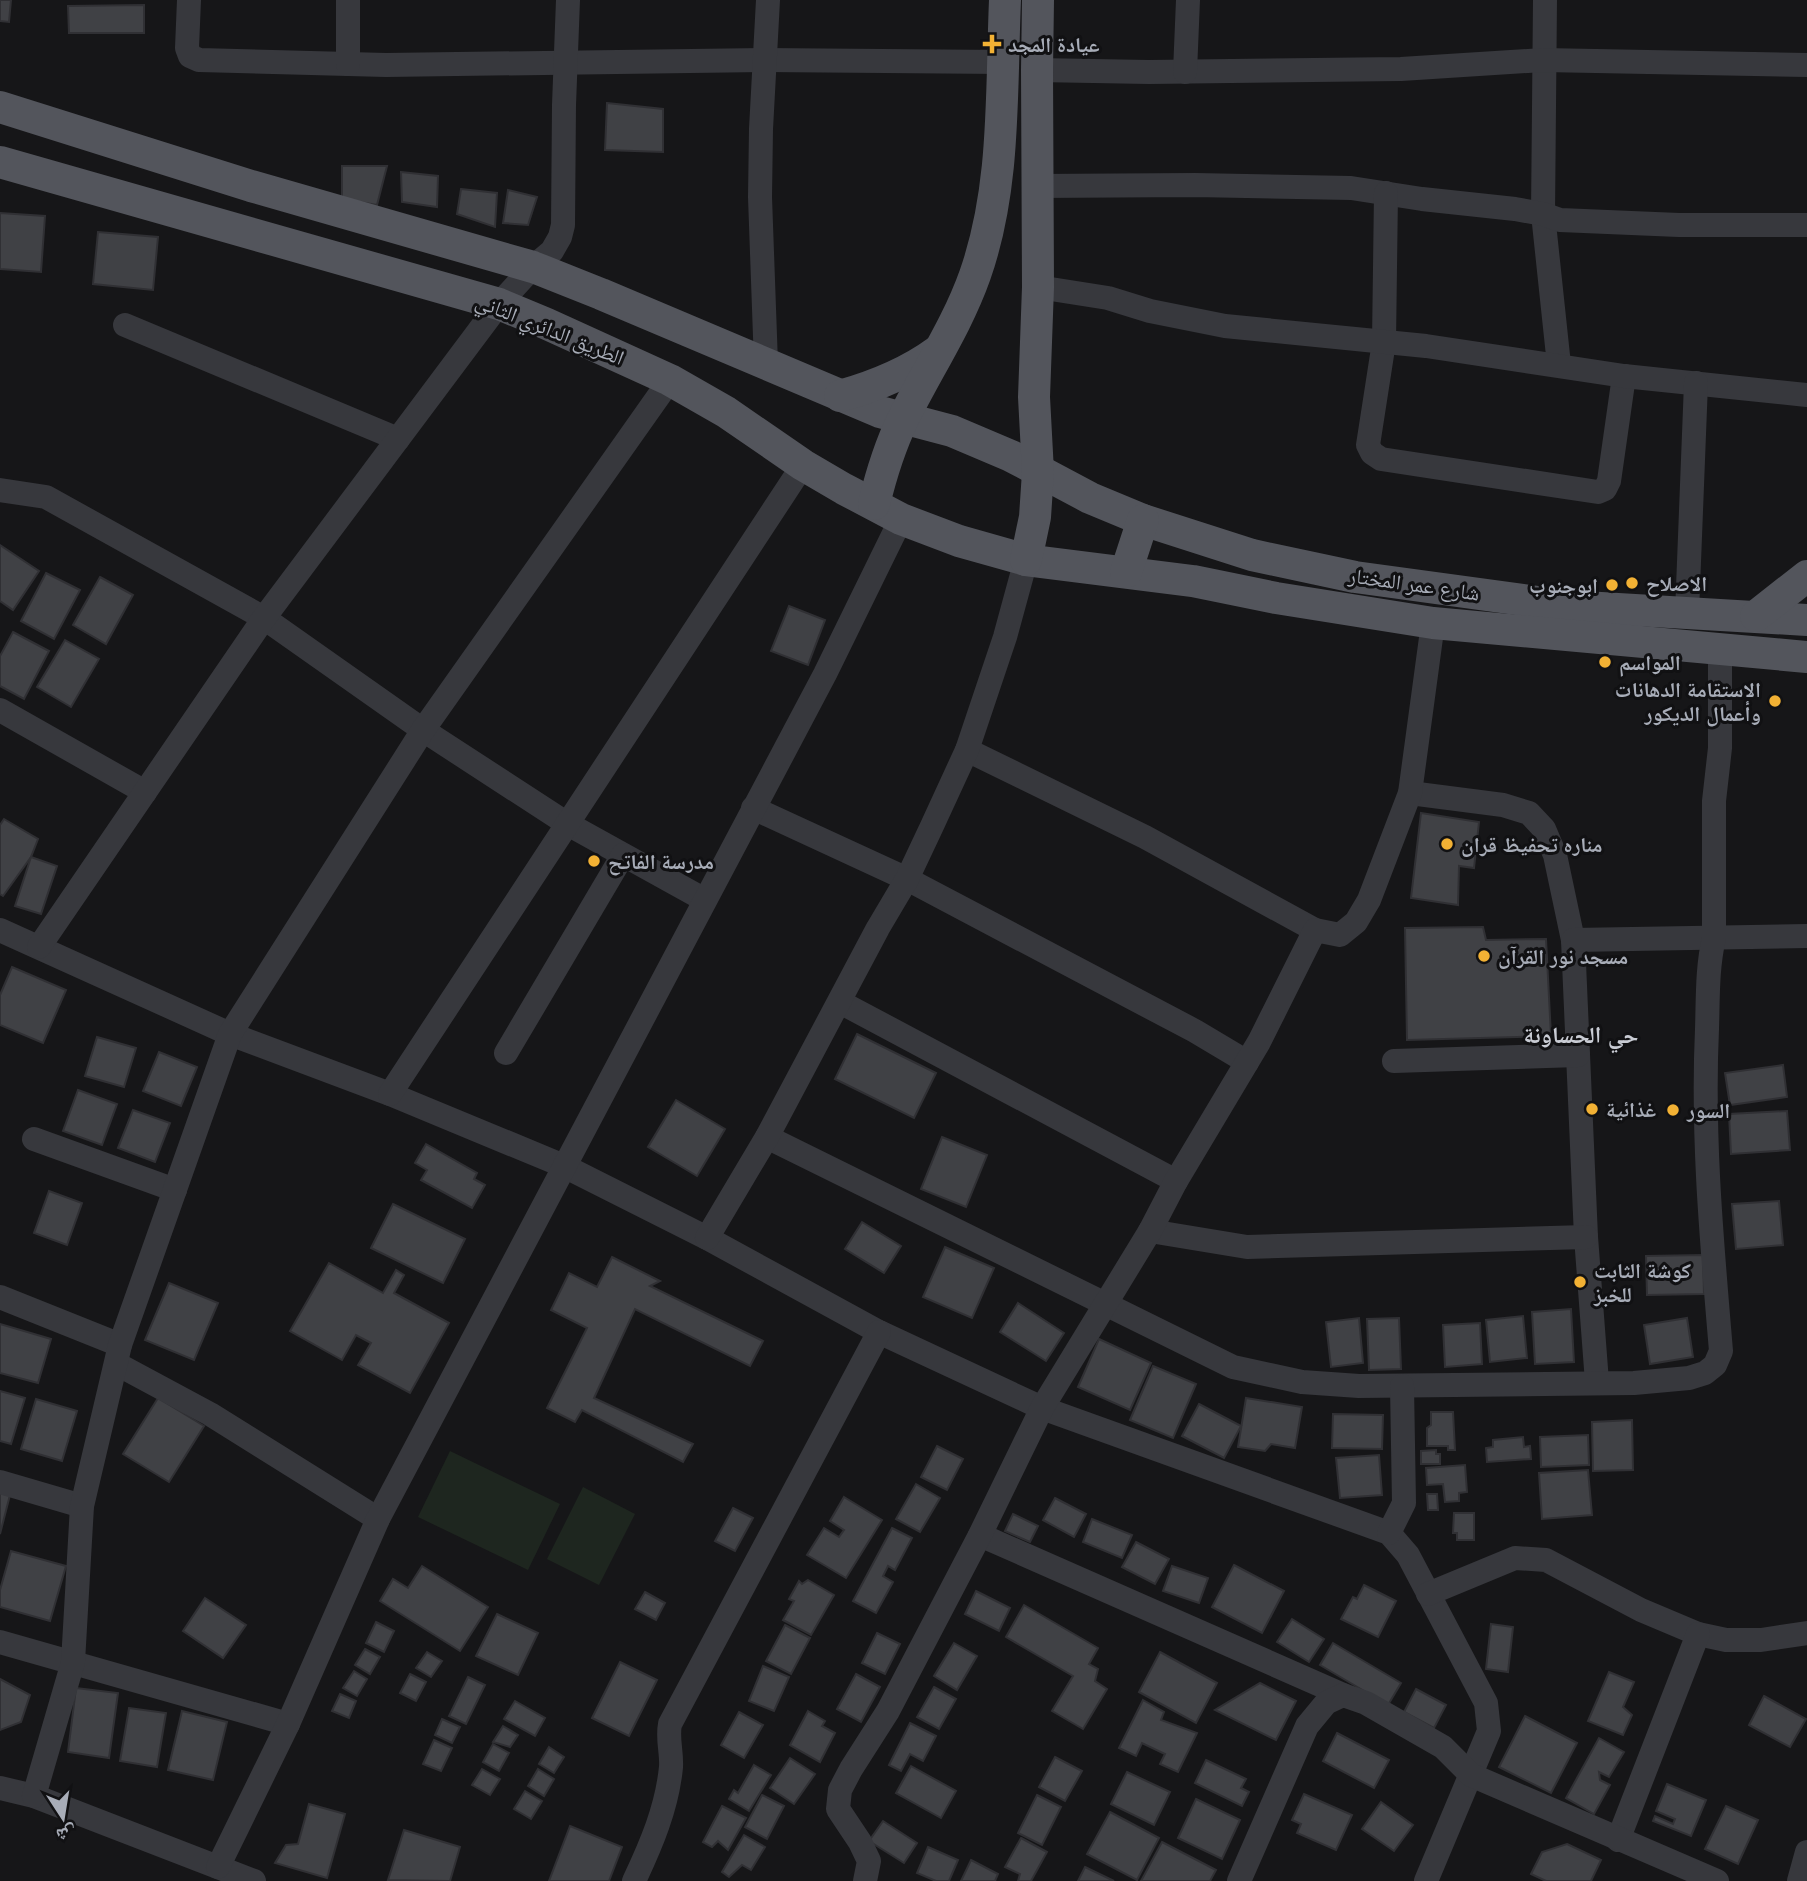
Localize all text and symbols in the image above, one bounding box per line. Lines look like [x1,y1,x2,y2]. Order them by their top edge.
place label: عيادة المجد [1008,33,1100,56]
marker: عيادة المجد [982,34,1002,54]
street label: الطريق الدائري الثاني [471,289,627,374]
street label: شارع عمر المختار [1346,563,1481,607]
place label: الاصلاح [1646,572,1707,597]
place label: ابوجنوب [1529,574,1598,598]
marker: الاصلاح [1624,575,1640,591]
marker: ابوجنوب [1604,577,1620,593]
place label: المواسم [1619,651,1681,677]
marker: المواسم [1597,654,1613,670]
place label: الاستقامة الدهانات وأعمال الديكور [1615,678,1761,727]
marker: الاستقامة الدهانات وأعمال الديكور [1767,693,1783,709]
place label: مناره تحفيظ قران [1461,833,1602,857]
marker: مناره تحفيظ قران [1439,836,1455,852]
place label: مدرسة الفاتح [608,850,714,876]
marker: مدرسة الفاتح [586,853,602,869]
place label: مسجد نور القرآن [1498,945,1628,969]
marker: مسجد نور القرآن [1476,948,1492,964]
district label: حي الحساونة [1524,1022,1639,1054]
place label: غذائية [1606,1098,1656,1121]
place label: السور [1686,1099,1730,1123]
marker: غذائية [1584,1101,1600,1117]
marker: السور [1665,1102,1681,1118]
place label: كوشة الثابت للخبز [1593,1259,1691,1307]
marker: كوشة الثابت للخبز [1572,1274,1588,1290]
north arrow [28,1783,98,1853]
text: ش [54,1821,78,1847]

